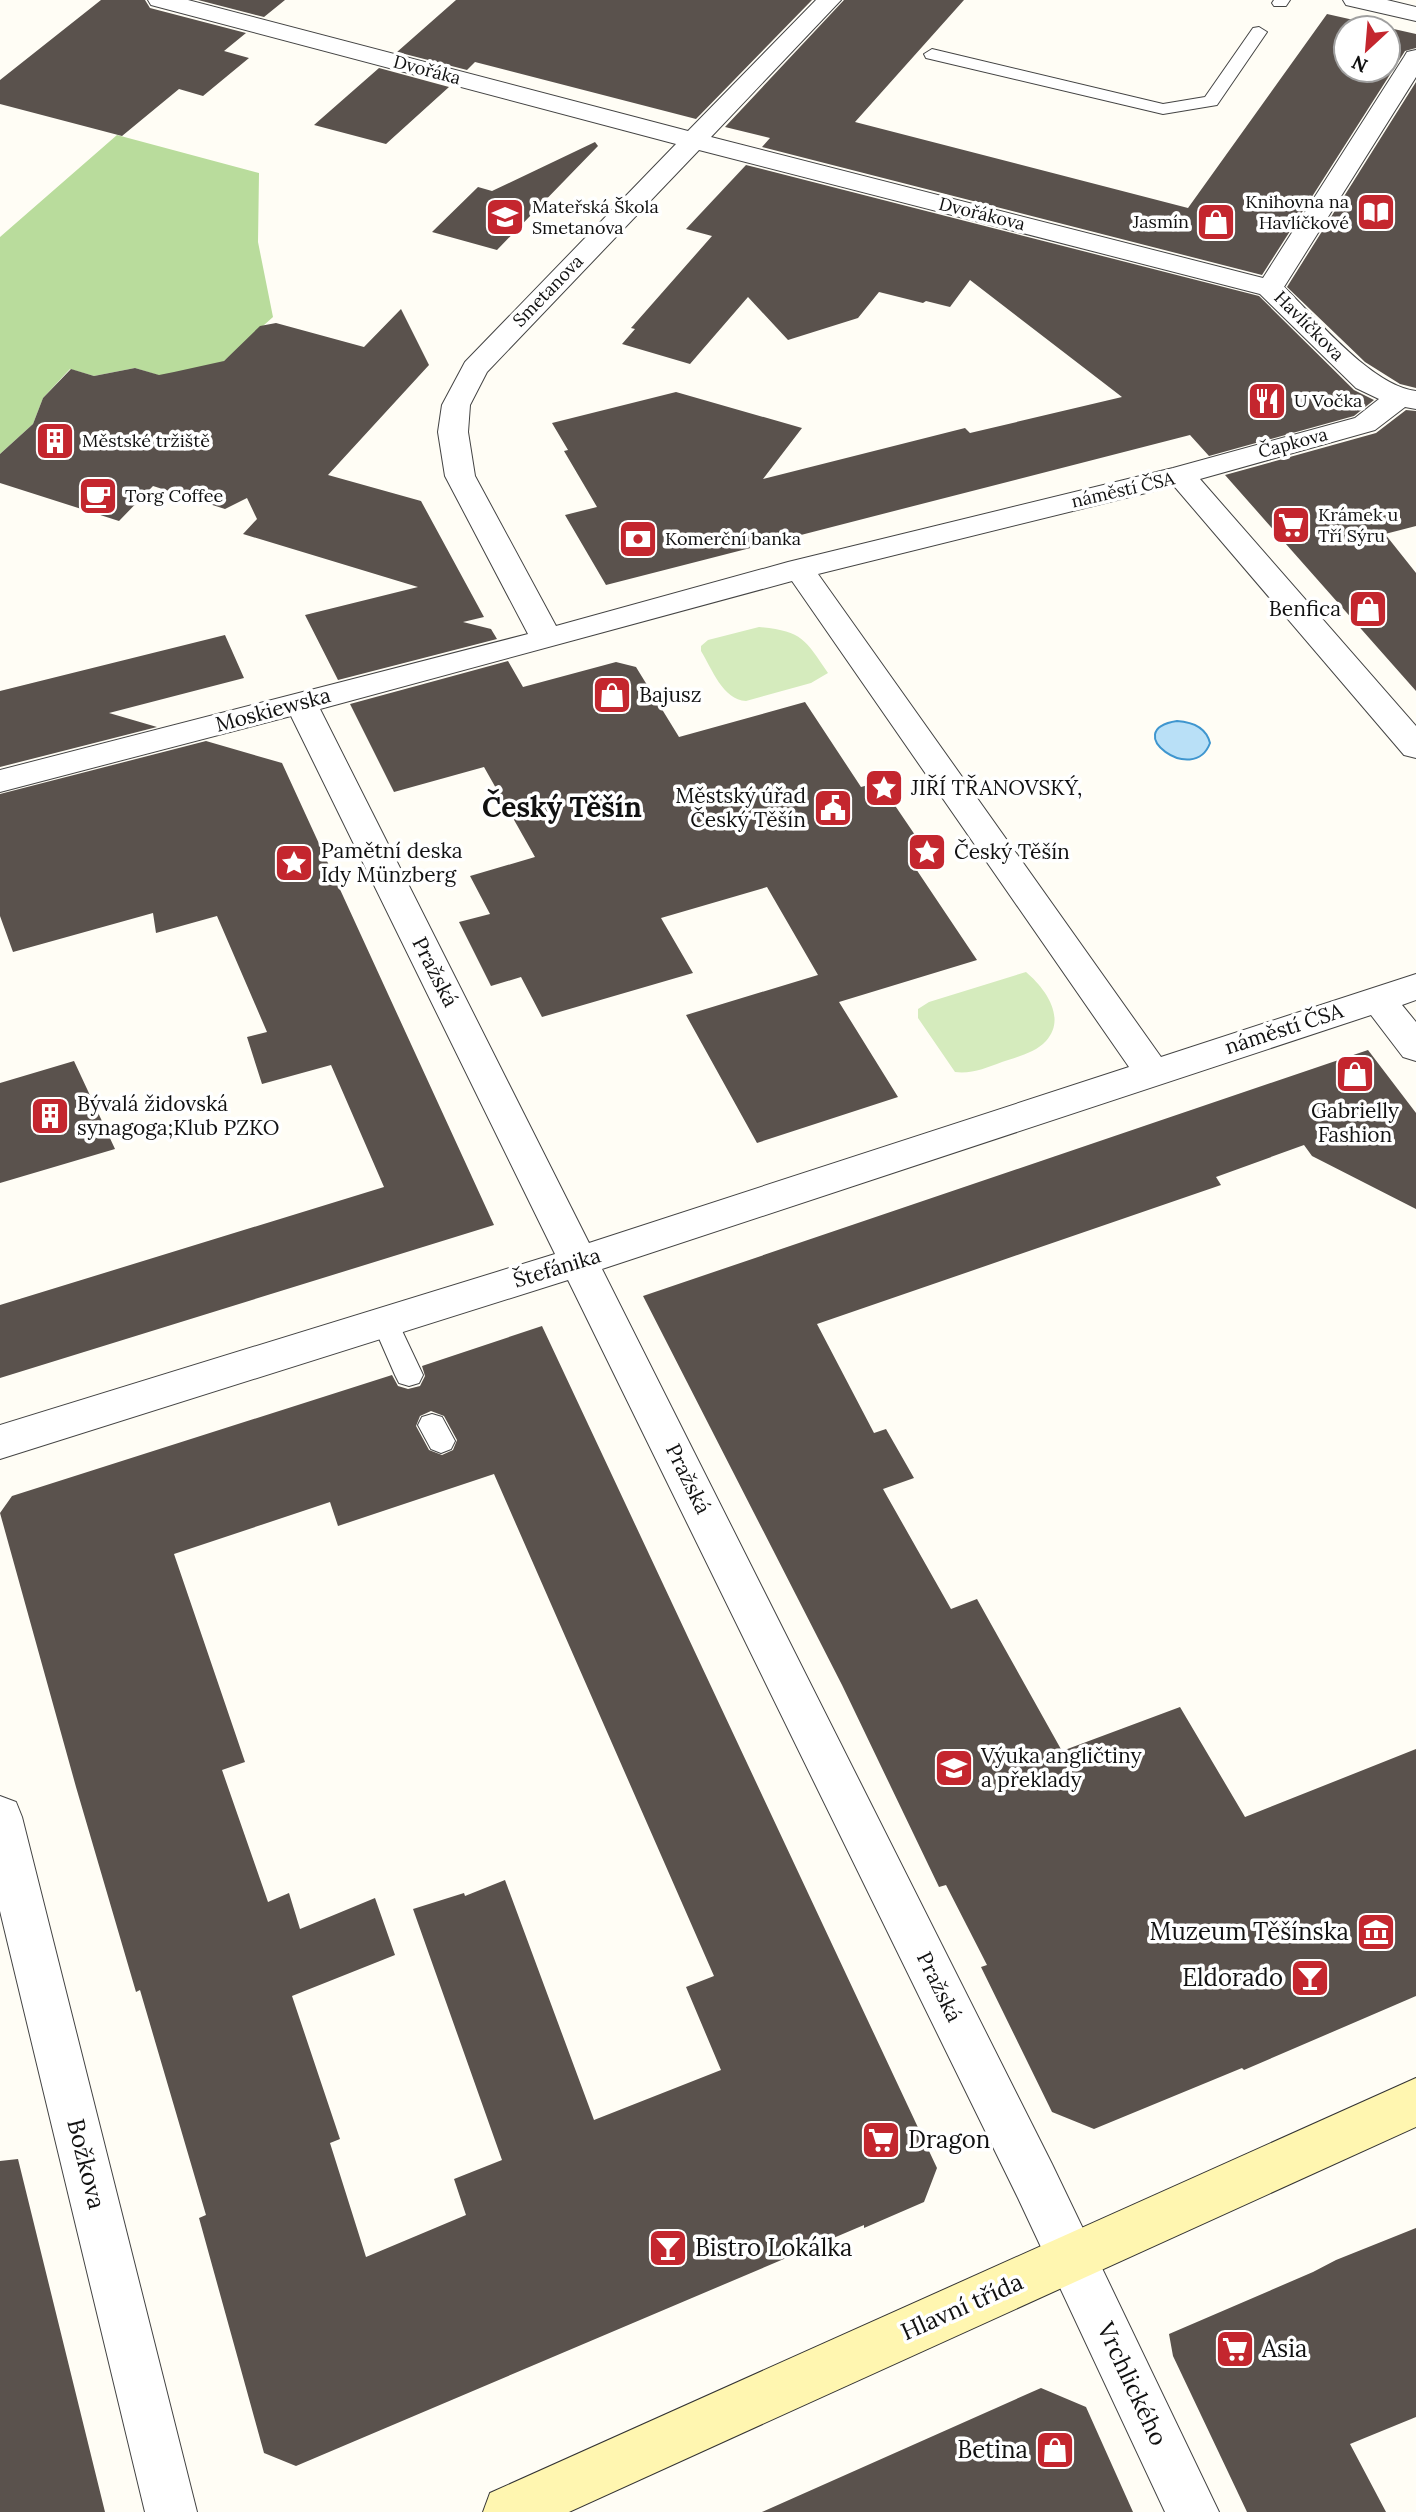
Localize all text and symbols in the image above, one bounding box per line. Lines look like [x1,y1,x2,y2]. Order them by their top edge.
north arrow [1332,14,1402,84]
street label: Dvořáka [391,49,463,90]
text: N [1347,50,1371,78]
place label: Knihovna na Havlíčkové [1245,190,1349,234]
library icon: Knihovna na Havlíčkové [1355,191,1397,233]
street label: Dvořákova [937,192,1028,235]
place label: Mateřská Škola Smetanova [532,195,659,239]
school or university icon: Mateřská Škola Smetanova [484,196,526,238]
shop icon: Jasmín [1195,201,1237,243]
place label: Jasmín [1132,210,1189,233]
street label: Smetanova [508,250,588,332]
street label: Havlíčkova [1269,286,1349,366]
restaurant icon: U Vočka [1246,380,1288,422]
place label: U Vočka [1294,389,1362,412]
building icon: Městské tržiště [34,420,76,462]
street label: Čapkova [1256,422,1330,463]
place label: Městské tržiště [82,429,210,452]
street label: náměstí ČSA [1069,466,1177,513]
cafe icon: Torg Coffee [77,475,119,517]
place label: Torg Coffee [125,484,224,507]
place label: Krámek u Tří Sýru [1318,503,1398,547]
supermarket icon: Krámek u Tří Sýru [1270,504,1312,546]
bank icon: Komerční banka [617,518,659,560]
place label: Komerční banka [665,527,801,550]
shop icon: Benfica [1347,588,1389,630]
place label: Benfica [1269,595,1341,622]
shop icon: Bajusz [591,674,633,716]
street label: Moskiewska [212,681,334,738]
place label: Bajusz [639,681,701,708]
place icon: JIŘÍ TŘANOVSKÝ, [863,767,905,809]
place label: JIŘÍ TŘANOVSKÝ, [910,774,1082,801]
place label: Městský úřad Český Těšín [675,782,806,833]
public building icon: Městský úřad Český Těšín [812,787,854,829]
district label: Český Těšín [482,788,642,825]
place icon: Český Těšín [906,831,948,873]
place label: Pamětní deska Idy Münzberg [321,837,463,888]
place label: Český Těšín [954,838,1070,865]
place icon: Pamětní deska Idy Münzberg [273,842,315,884]
street label: Pražská [406,932,465,1011]
street label: náměstí ČSA [1221,996,1347,1060]
shop icon: Gabrielly Fashion [1334,1053,1376,1095]
place label: Bývalá židovská synagoga;Klub PZKO [77,1090,280,1141]
building icon: Bývalá židovská synagoga;Klub PZKO [29,1095,71,1137]
place label: Gabrielly Fashion [1311,1097,1399,1148]
street label: Štefánika [510,1241,604,1294]
street label: Pražská [660,1439,717,1519]
place label: Výuka angličtiny a překlady [980,1742,1142,1793]
school or university icon: Výuka angličtiny a překlady [933,1747,975,1789]
museum icon: Muzeum Těšínska [1355,1911,1397,1953]
place label: Muzeum Těšínska [1149,1916,1349,1947]
street label: Pražská [911,1947,968,2027]
bar icon: Eldorado [1289,1957,1331,1999]
place label: Eldorado [1182,1962,1283,1993]
street label: Božkova [60,2115,113,2212]
supermarket icon: Dragon [860,2119,902,2161]
place label: Dragon [908,2124,990,2155]
bar icon: Bistro Lokálka [647,2227,689,2269]
place label: Bistro Lokálka [695,2232,852,2263]
street label: Hlavní třída [896,2266,1028,2347]
street label: Vrchlického [1090,2316,1175,2451]
supermarket icon: Asia [1214,2328,1256,2370]
place label: Asia [1261,2333,1307,2364]
shop icon: Betina [1034,2429,1076,2471]
place label: Betina [957,2434,1028,2465]

